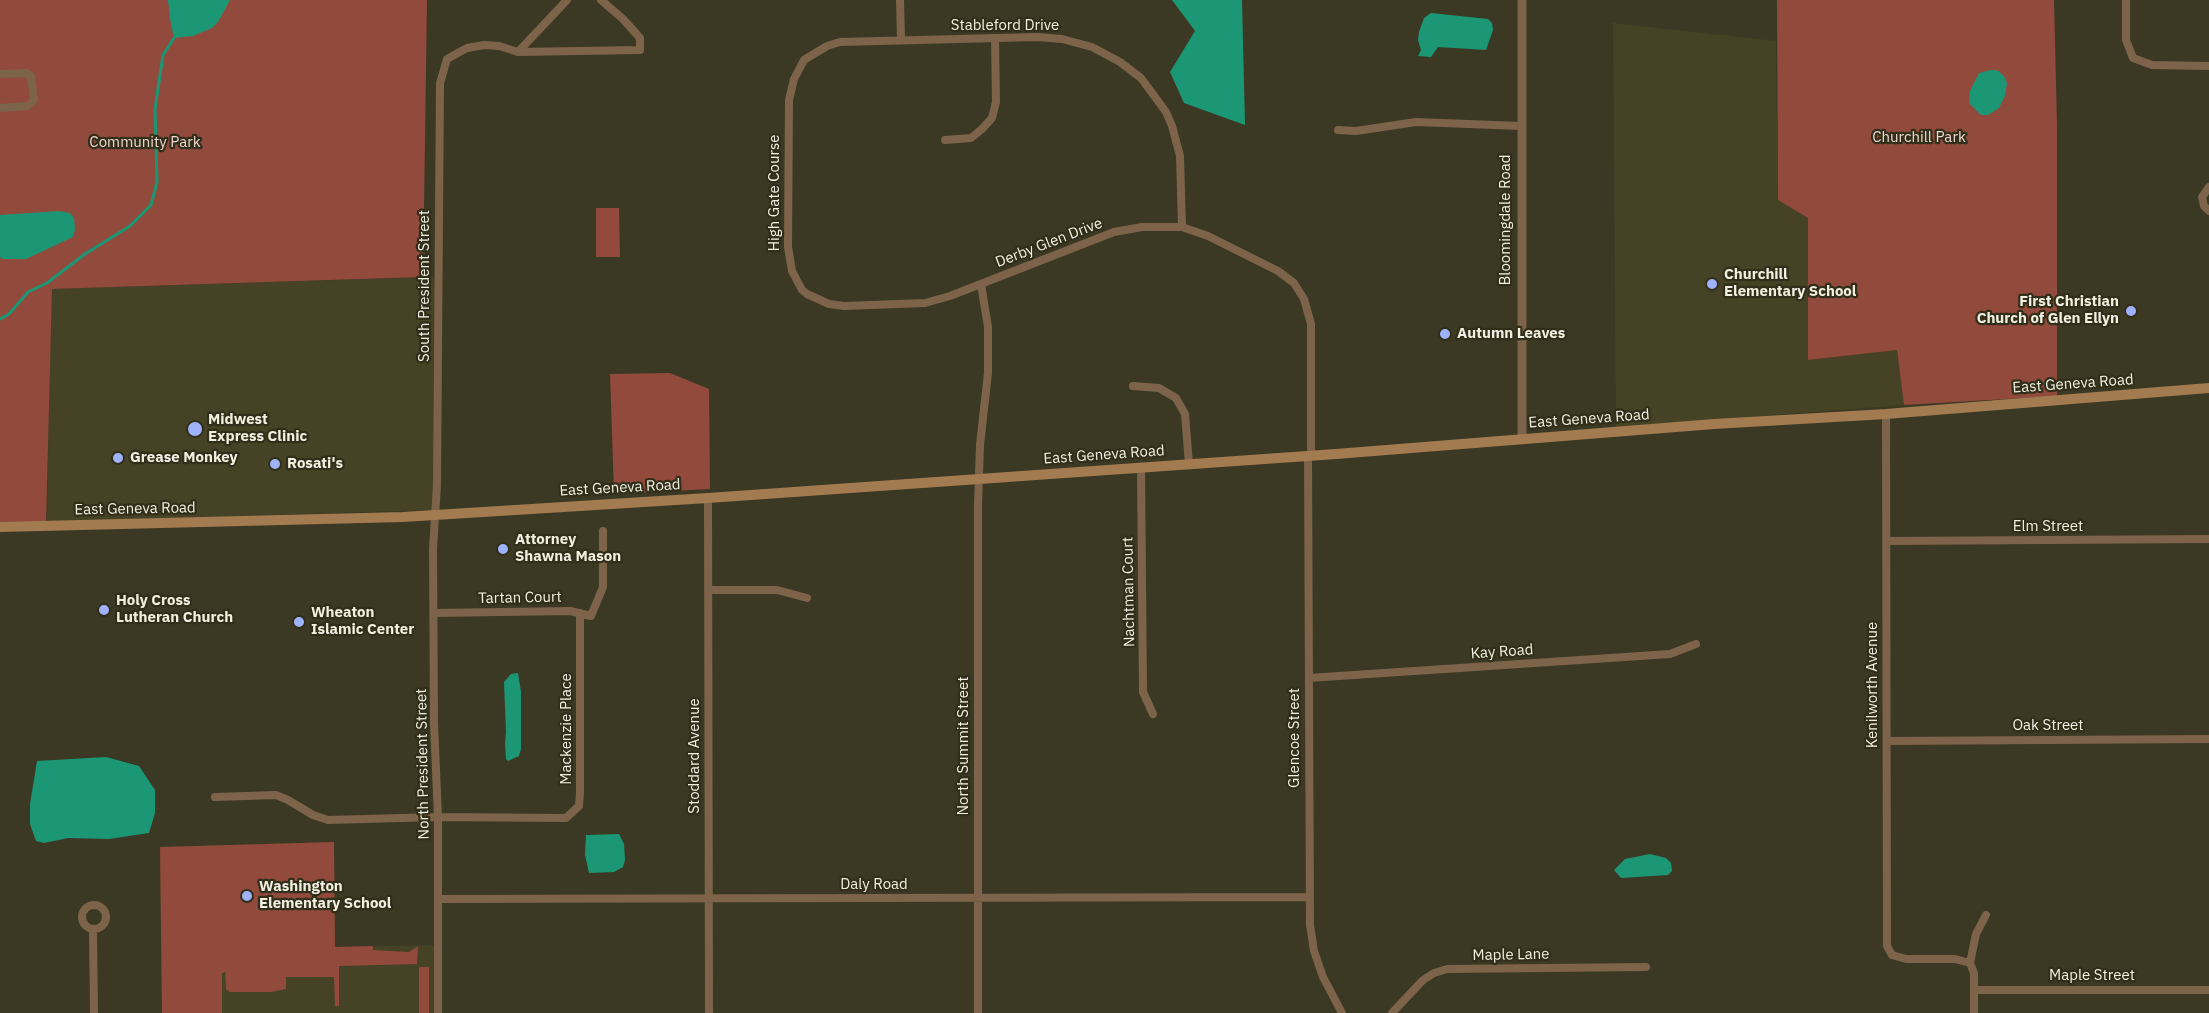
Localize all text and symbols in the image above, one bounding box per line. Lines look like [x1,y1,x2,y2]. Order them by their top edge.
street label: Stableford Drive [951,17,1059,35]
park label: Churchill Park [1872,129,1966,147]
park label: Community Park [89,134,201,152]
street label: High Gate Course [766,134,784,252]
street label: Bloomingdale Road [1497,155,1515,285]
street label: South President Street [416,210,434,362]
street label: Derby Glen Drive [993,214,1105,272]
place label: Churchill Elementary School [1724,266,1856,301]
marker: Churchill Elementary School [1705,277,1719,291]
place label: First Christian Church of Glen Ellyn [1977,293,2119,328]
marker: First Christian Church of Glen Ellyn [2124,304,2138,318]
place label: Autumn Leaves [1457,325,1565,343]
marker: Autumn Leaves [1438,327,1452,341]
street label: East Geneva Road [2012,371,2134,397]
street label: East Geneva Road [1528,406,1650,432]
place label: Midwest Express Clinic [208,411,307,446]
marker: Midwest Express Clinic [186,420,204,438]
street label: East Geneva Road [1043,442,1165,468]
place label: Grease Monkey [130,449,238,467]
marker: Grease Monkey [111,451,125,465]
place label: Rosati's [287,455,343,473]
marker: Rosati's [268,457,282,471]
street label: East Geneva Road [559,476,681,500]
street label: East Geneva Road [74,499,196,519]
street label: Elm Street [2013,518,2083,536]
place label: Attorney Shawna Mason [515,531,621,566]
street label: Nachtman Court [1119,537,1139,647]
marker: Attorney Shawna Mason [496,542,510,556]
street label: Tartan Court [478,588,562,608]
place label: Holy Cross Lutheran Church [116,592,233,627]
marker: Holy Cross Lutheran Church [97,603,111,617]
place label: Wheaton Islamic Center [311,604,414,639]
marker: Wheaton Islamic Center [292,615,306,629]
street label: Kenilworth Avenue [1864,622,1882,748]
street label: Kay Road [1470,641,1534,663]
street label: Mackenzie Place [558,673,576,785]
street label: North Summit Street [955,676,973,816]
street label: North President Street [413,688,433,840]
street label: Glencoe Street [1286,688,1304,788]
street label: Stoddard Avenue [686,698,704,814]
street label: Oak Street [2012,717,2084,735]
street label: Daly Road [840,876,908,894]
place label: Washington Elementary School [259,878,391,913]
marker: Washington Elementary School [240,889,254,903]
street label: Maple Lane [1472,945,1550,965]
street label: Maple Street [2049,967,2135,985]

